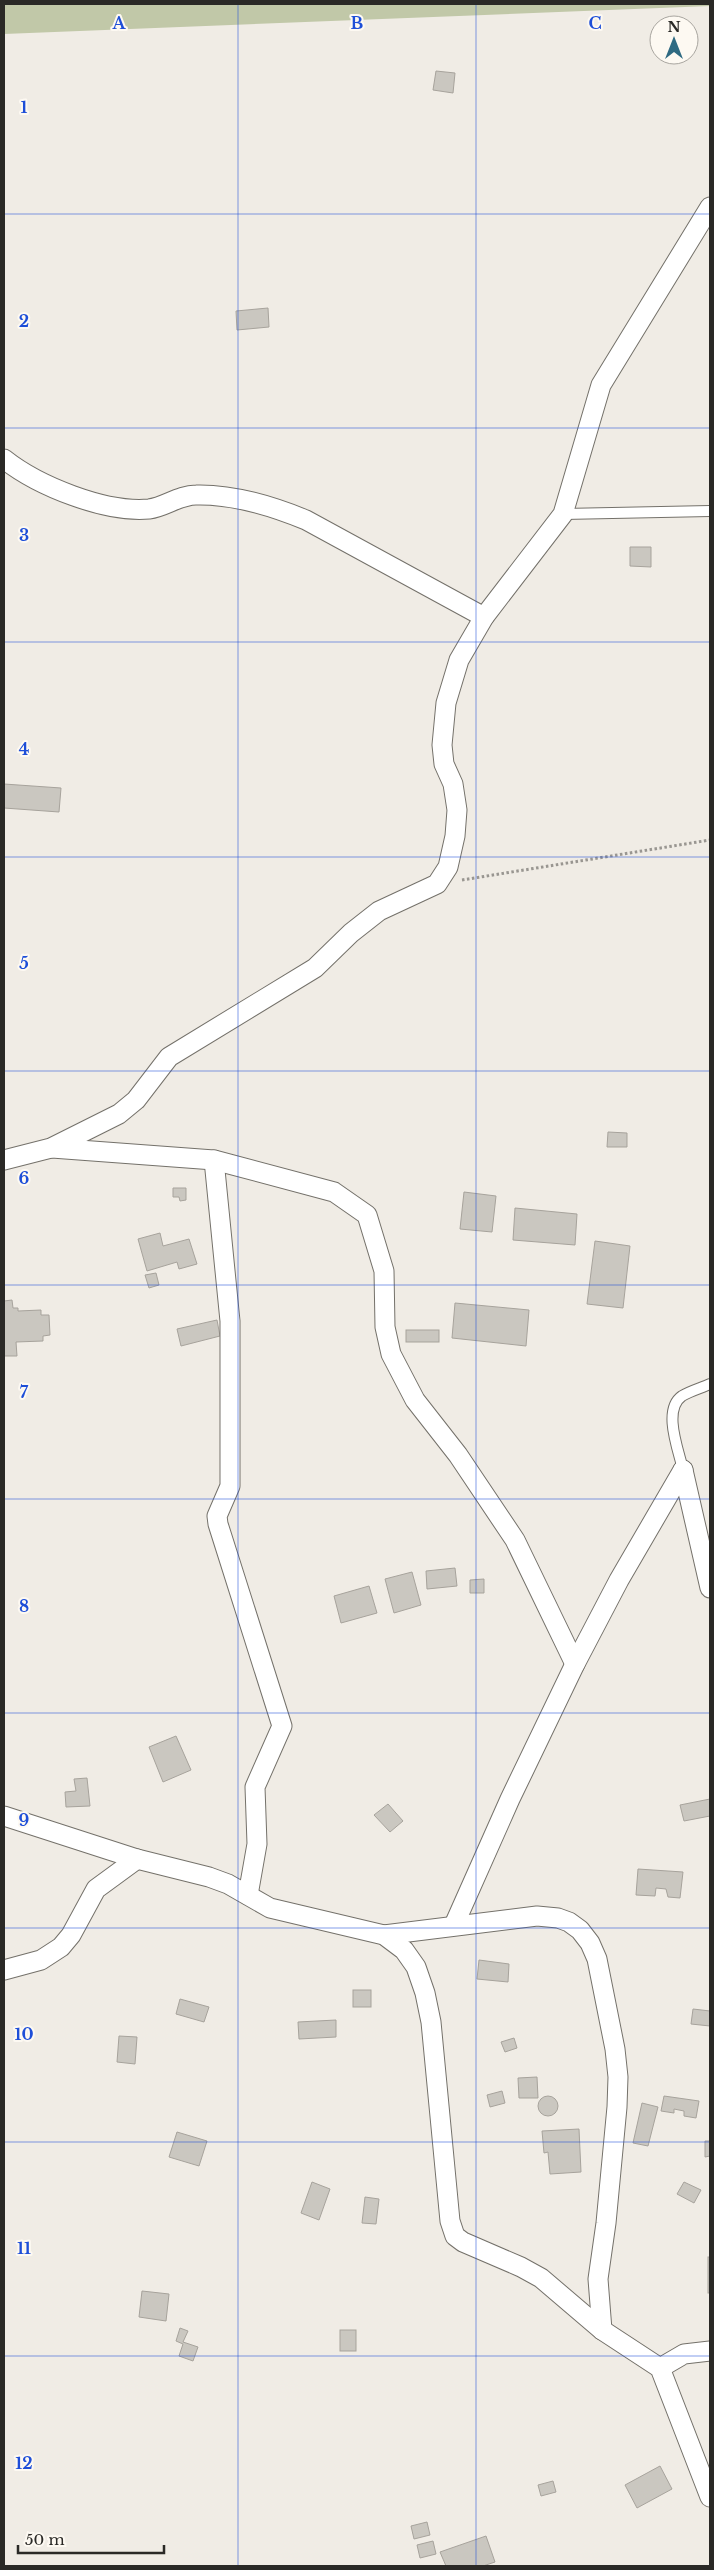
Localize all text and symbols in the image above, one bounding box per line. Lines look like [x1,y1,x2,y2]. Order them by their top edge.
text: A [112,13,127,33]
text: B [351,13,364,33]
text: C [588,13,602,33]
north arrow [649,15,699,65]
text: N [667,18,681,36]
text: 1 [21,97,28,117]
text: 2 [19,311,29,331]
text: 3 [19,525,29,545]
text: 4 [19,739,29,759]
text: 5 [19,953,29,973]
text: 6 [19,1168,30,1188]
text: 7 [20,1382,29,1402]
text: 8 [19,1596,29,1616]
text: 9 [19,1810,30,1830]
text: 10 [14,2024,34,2044]
text: 11 [17,2238,31,2258]
text: 12 [15,2453,33,2473]
scale bar [18,2522,164,2554]
text: 50 m [25,2530,65,2549]

